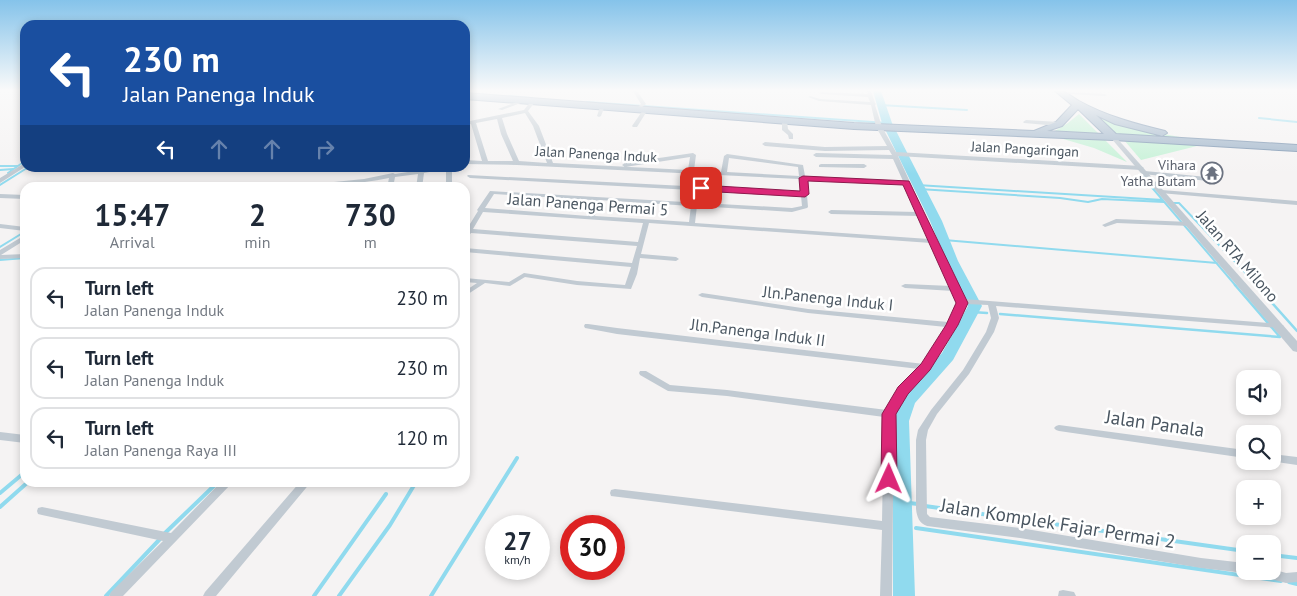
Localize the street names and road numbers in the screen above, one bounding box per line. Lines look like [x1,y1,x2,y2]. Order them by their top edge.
street label: Jalan Pangaringan [970,137,1079,161]
street label: Jalan Panenga Induk [534,142,658,166]
street label: Jalan Panenga Permai 5 [506,188,669,220]
street label: Jalan RTA Milono [1192,205,1283,306]
street label: Jln.Panenga Induk I [761,281,894,315]
street label: Jln.Panenga Induk II [688,314,827,350]
street label: Jalan Panala [1103,404,1206,442]
street label: Jalan Komplek Fajar Permai 2 [938,492,1177,553]

